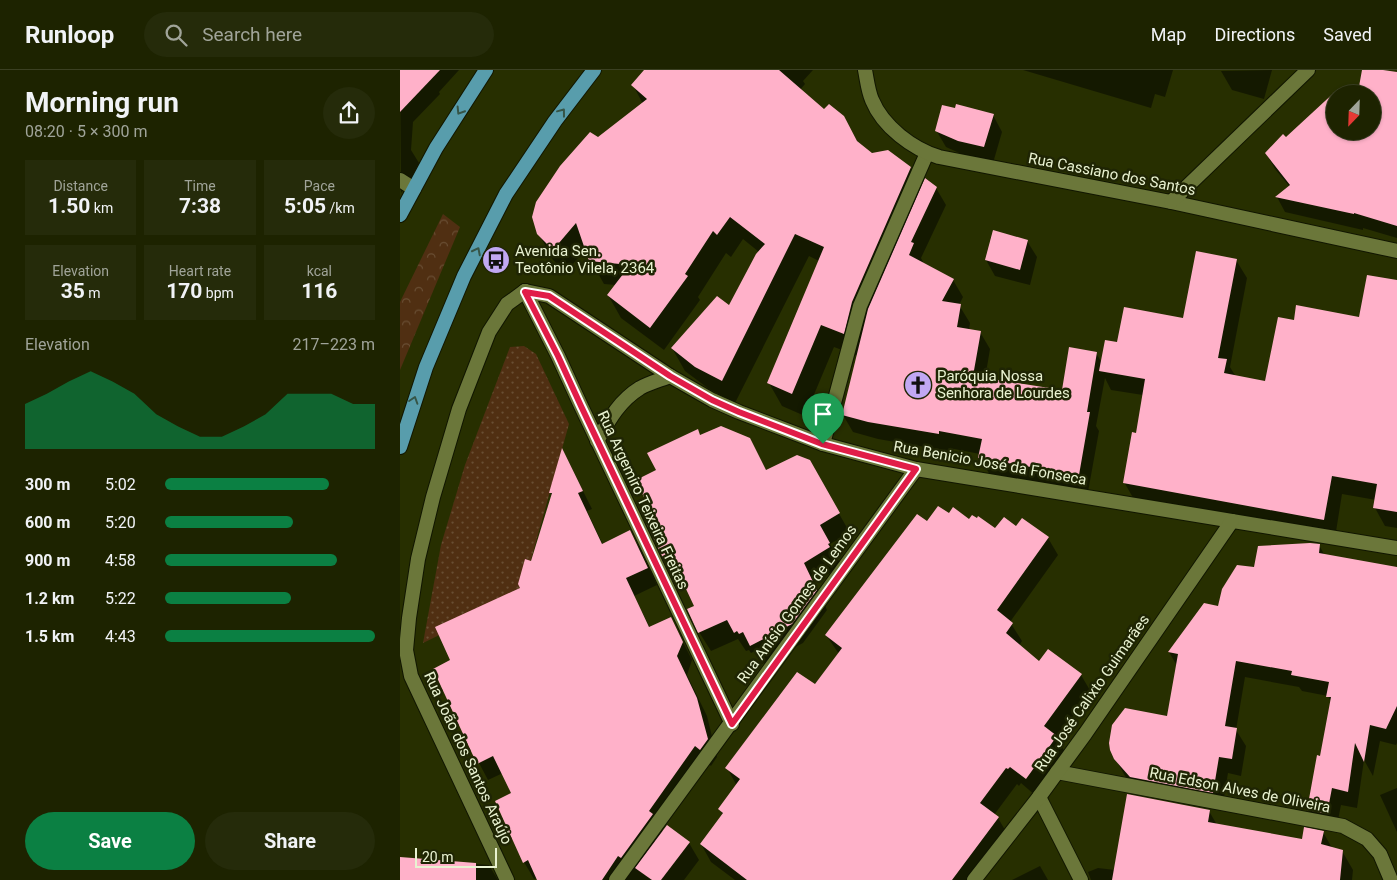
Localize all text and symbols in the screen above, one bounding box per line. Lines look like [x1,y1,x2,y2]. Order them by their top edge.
search box [144,12,494,57]
text: Runloop [25,21,114,49]
icon: search [162,21,190,49]
text: Search here [202,23,302,46]
text: Map [1151,24,1186,45]
text: Directions [1214,24,1295,45]
text: Saved [1323,24,1372,45]
north arrow [1326,85,1381,140]
map controls [1326,85,1381,140]
text: Morning run [25,86,179,119]
button: share [323,87,375,139]
one-way arrow [456,106,466,115]
one-way arrow [556,109,564,118]
text: 08:20 · 5 × 300 m [25,122,147,141]
street label: Rua Cassiano dos Santos [1027,149,1197,199]
text: Distance [53,178,108,194]
text: Time [184,178,216,194]
text: Pace [304,178,335,194]
text: 1.50 [48,194,90,218]
text: 7:38 [179,194,221,218]
text: 5:05 [284,194,326,218]
text: km [90,200,113,216]
text: /km [326,200,355,216]
place label: Avenida Sen. Teotônio Vilela, 2364 [515,242,655,277]
bus stop icon: Avenida Sen. Teotônio Vilela, 2364 [481,245,511,275]
one-way arrow [471,247,481,256]
text: Elevation [52,263,109,279]
text: Heart rate [169,263,231,279]
text: kcal [307,263,332,279]
text: 35 [61,279,85,303]
text: 170 [166,279,202,303]
text: 116 [301,279,337,303]
text: m [85,285,101,301]
text: bpm [202,285,234,301]
text: Elevation [25,335,90,354]
text: 217–223 m [293,335,375,354]
place label: Paróquia Nossa Senhora de Lourdes [937,367,1070,402]
church icon: Paróquia Nossa Senhora de Lourdes [903,370,933,400]
pin [802,393,844,444]
one-way arrow [409,397,419,405]
icon: arrive [809,400,837,428]
street label: Rua Argemiro Teixeira Freitas [594,408,692,592]
street label: Rua Benicio José da Fonseca [892,437,1088,489]
text: 300 m [25,475,70,494]
text: 5:02 [105,475,136,494]
text: 600 m [25,513,70,532]
text: 5:20 [105,513,136,532]
street label: Rua Anísio Gomes de Lemos [733,521,861,687]
text: 900 m [25,551,70,570]
text: 4:58 [105,551,136,570]
text: 1.2 km [25,589,74,608]
text: 5:22 [105,589,136,608]
street label: Rua José Calixto Guimarães [1031,611,1153,775]
text: 1.5 km [25,627,74,646]
text: 4:43 [105,627,136,646]
street label: Rua João dos Santos Araújo [420,669,516,847]
street label: Rua Edson Alves de Oliveira [1148,764,1332,816]
button: Save [25,812,195,870]
button: Share [205,812,375,870]
scale bar [415,845,498,868]
text: 20 m [422,849,454,865]

